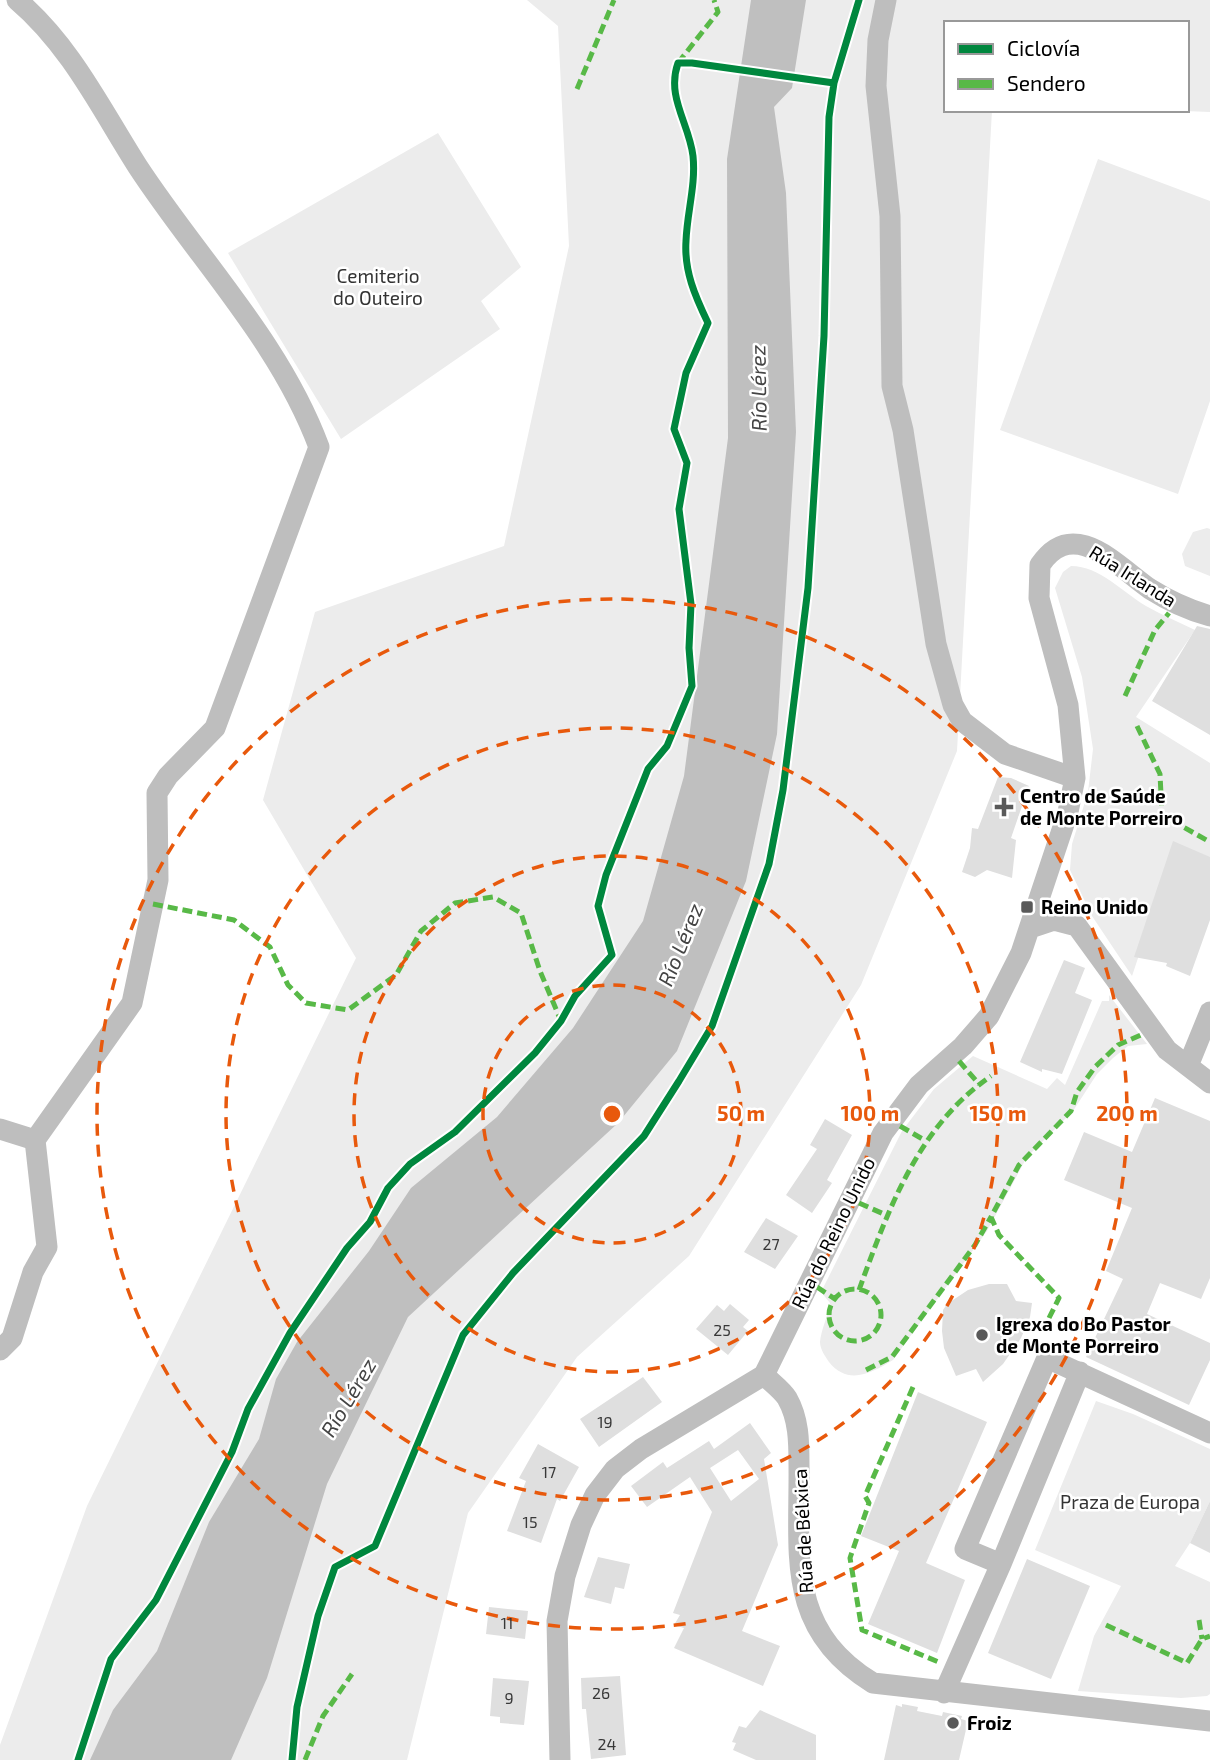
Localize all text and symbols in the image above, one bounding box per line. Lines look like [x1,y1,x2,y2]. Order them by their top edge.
legend [944,21,1189,112]
text: Ciclovía [1007,35,1080,60]
text: Sendero [1007,70,1086,95]
park label: Cemiterio do Outeiro [333,264,423,309]
water label: Río Lérez [744,344,771,432]
street label: Rúa Irlanda [1085,540,1181,611]
place label: Centro de Saúde de Monte Porreiro [1020,784,1183,829]
marker: Centro de Saúde de Monte Porreiro [994,797,1014,817]
place label: Reino Unido [1041,895,1148,918]
water label: Río Lérez [652,899,708,989]
marker: Reino Unido [1019,899,1035,915]
text: 50 m [717,1100,765,1125]
text: 100 m [841,1100,899,1125]
text: 150 m [970,1100,1026,1125]
text: 200 m [1096,1100,1158,1125]
centre of rings [600,1102,624,1126]
street label: Rúa do Reino Unido [786,1153,879,1312]
house number: 27 [762,1234,780,1253]
place label: Igrexa do Bo Pastor de Monte Porreiro [996,1312,1171,1357]
house number: 25 [713,1320,731,1339]
marker: Igrexa do Bo Pastor de Monte Porreiro [974,1327,990,1343]
water label: Río Lérez [315,1353,381,1441]
house number: 19 [597,1412,613,1431]
house number: 17 [542,1462,556,1481]
street label: Rúa de Bélxica [788,1468,817,1594]
park label: Praza de Europa [1060,1490,1200,1513]
house number: 15 [523,1512,537,1531]
house number: 11 [501,1613,513,1632]
house number: 26 [592,1683,610,1702]
house number: 9 [504,1688,514,1707]
place label: Froiz [967,1711,1012,1734]
marker: Froiz [945,1715,961,1731]
house number: 24 [598,1734,617,1753]

